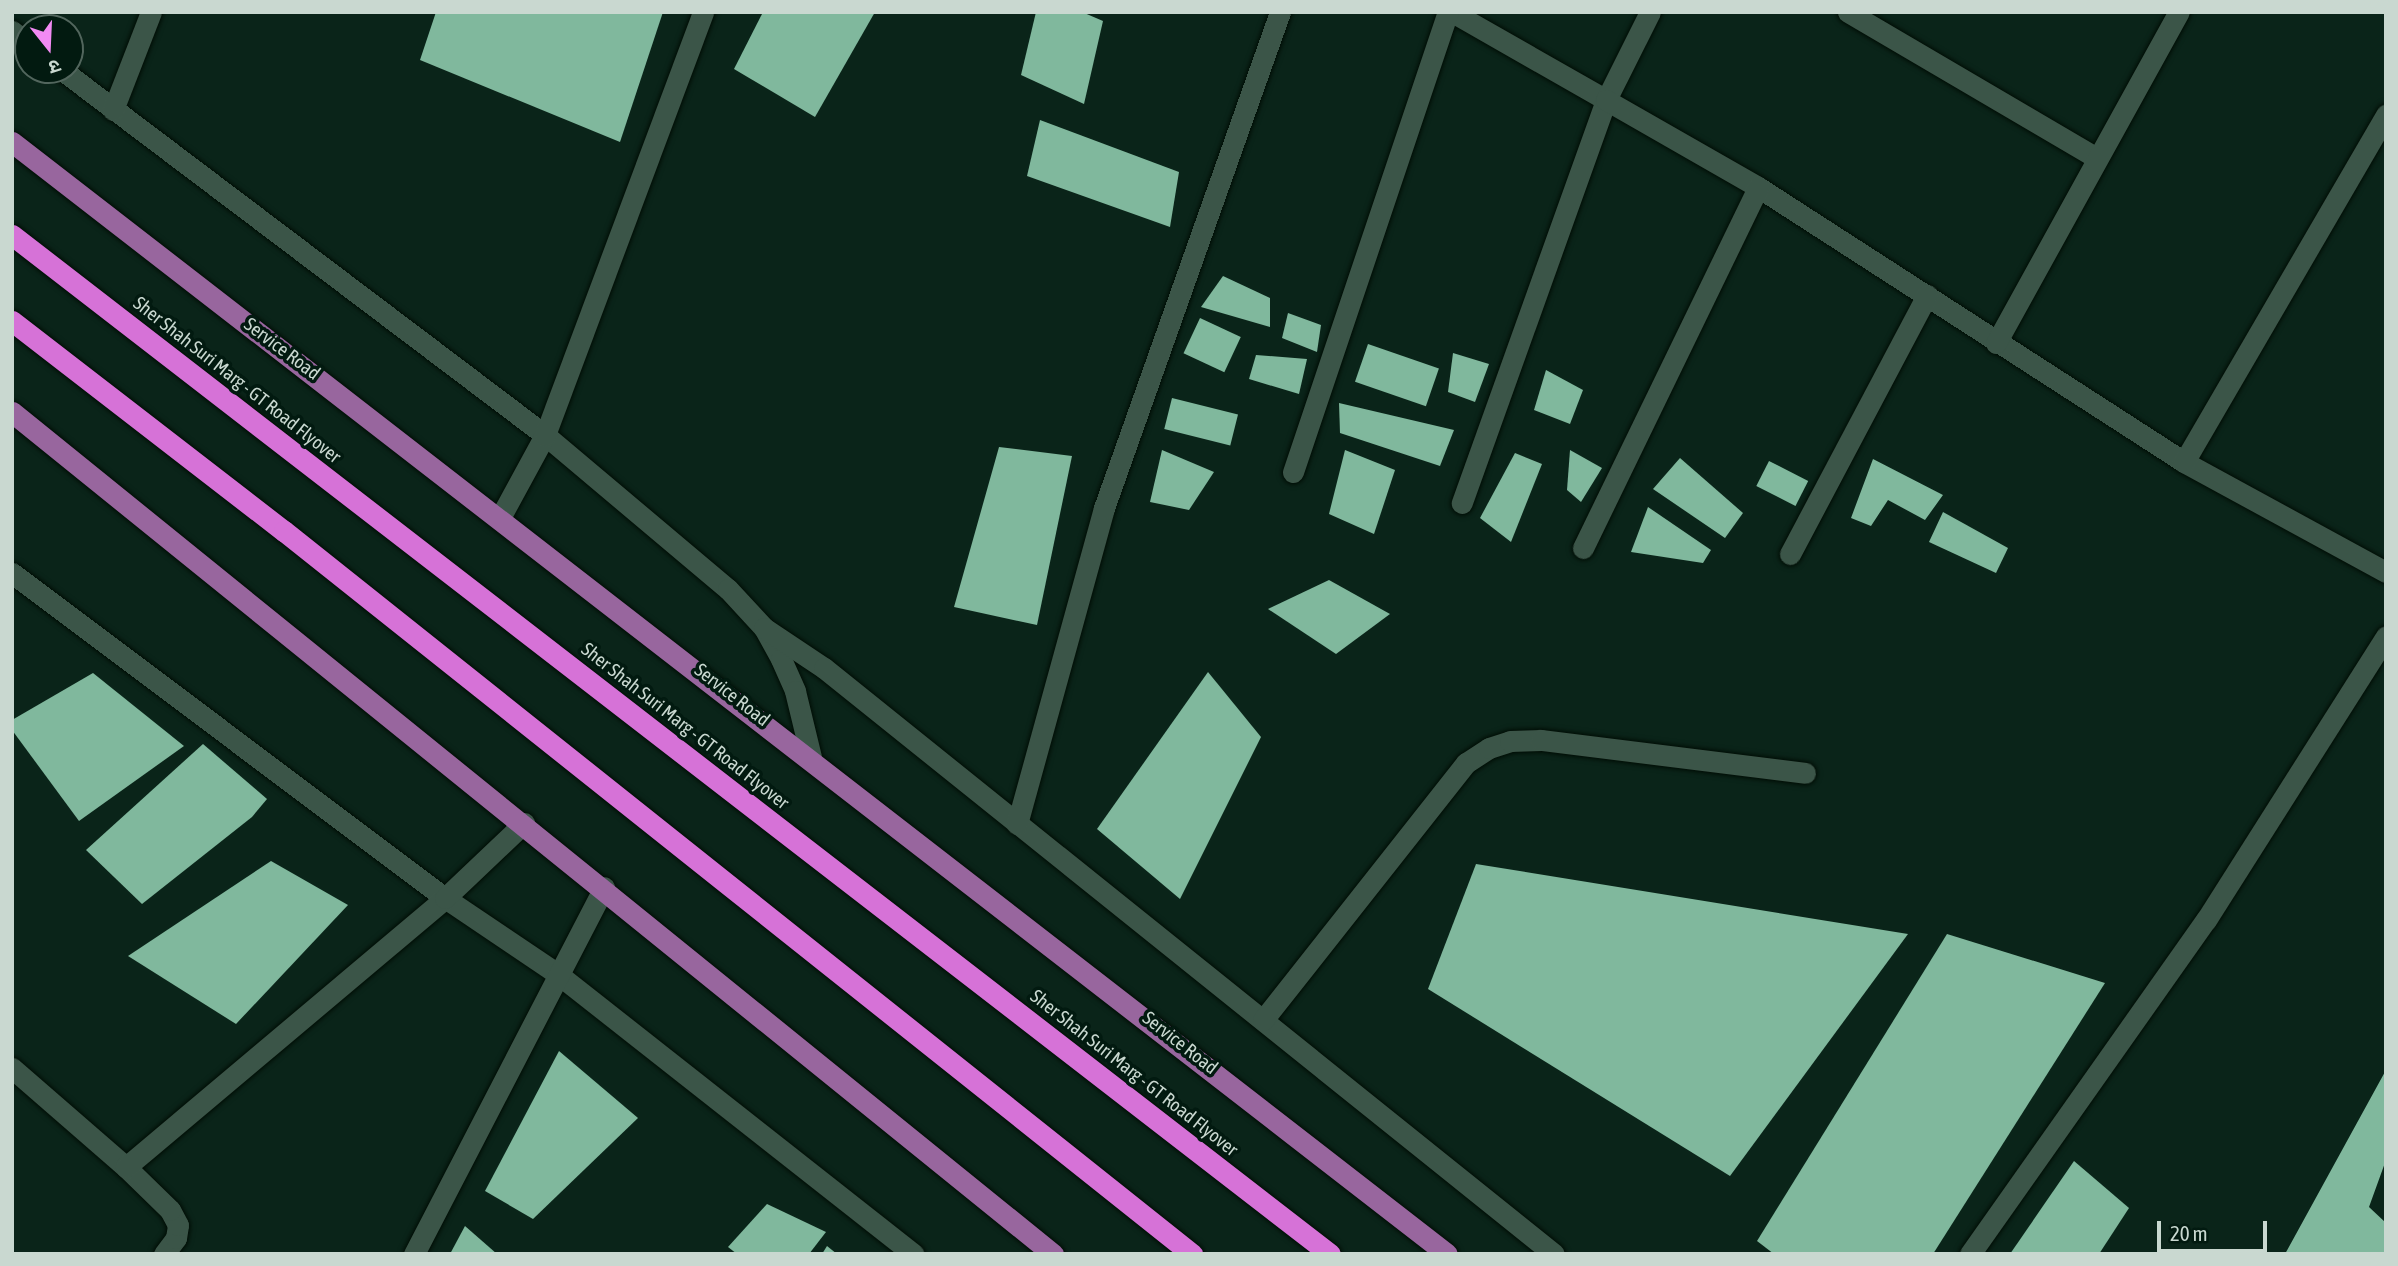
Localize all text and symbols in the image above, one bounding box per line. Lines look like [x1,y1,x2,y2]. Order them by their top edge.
north arrow [14,14,84,84]
text: उ [46,55,64,79]
street label: Sher Shah Suri Marg - GT Road Flyover [129,292,345,468]
street label: Service Road [240,313,324,385]
street label: Sher Shah Suri Marg - GT Road Flyover [577,638,793,814]
street label: Service Road [690,659,774,731]
street label: Sher Shah Suri Marg - GT Road Flyover [1026,985,1242,1161]
street label: Service Road [1138,1007,1222,1079]
scale bar [2160,1206,2270,1250]
text: 20 m [2170,1221,2208,1245]

